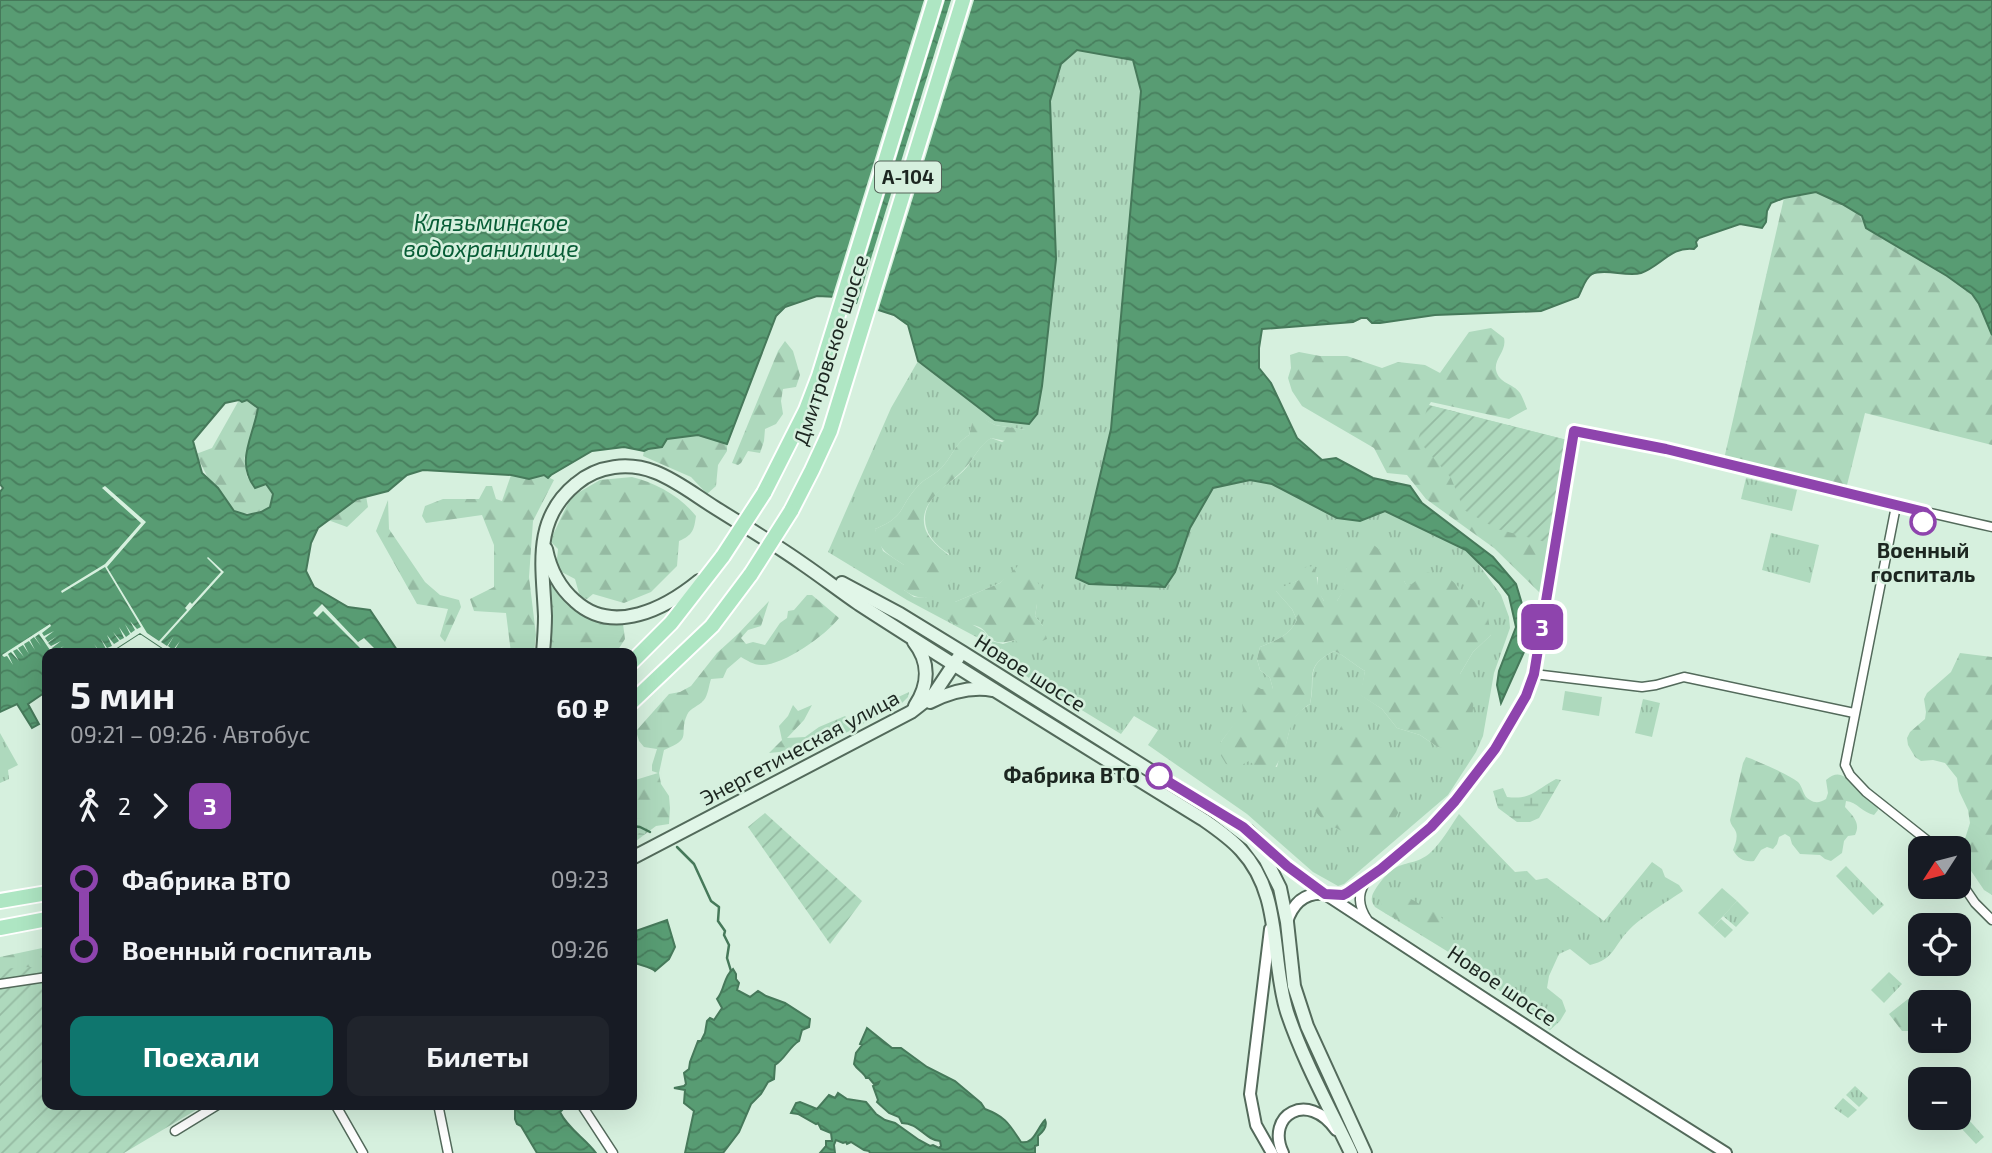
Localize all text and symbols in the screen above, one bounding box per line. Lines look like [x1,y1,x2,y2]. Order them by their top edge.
road number: А-104 [875,162,941,192]
water label: Клязьминское водохранилище [403,208,579,262]
street label: Дмитровское шоссе [787,251,872,448]
marker: Военный госпиталь [1910,509,1936,535]
place label: Военный госпиталь [1871,537,1975,586]
line badge: 3 [1519,604,1565,650]
text: 3 [1535,612,1549,641]
street label: Новое шоссе [971,628,1091,716]
text: 5 мин [70,671,175,717]
street label: Энергетическая улица [696,684,903,811]
text: 60 ₽ [556,692,609,723]
text: 09:21 – 09:26 · Автобус [70,720,310,748]
place label: Фабрика ВТО [1004,762,1140,787]
marker: Фабрика ВТО [1146,763,1172,789]
icon: walk [70,787,108,825]
icon: forward [141,787,179,825]
text: 3 [203,791,217,820]
text: 2 [118,792,131,820]
north arrow [1908,836,1970,900]
map controls [1908,836,1971,1130]
text: Фабрика ВТО [122,864,291,895]
text: 09:23 [551,865,609,893]
button: locate [1908,913,1971,976]
text: Военный госпиталь [122,934,372,965]
text: 09:26 [550,935,609,963]
street label: Новое шоссе [1444,939,1562,1030]
button: + [1908,990,1971,1053]
button: Поехали [70,1016,333,1096]
button: Билеты [347,1016,609,1096]
button: − [1908,1067,1971,1130]

